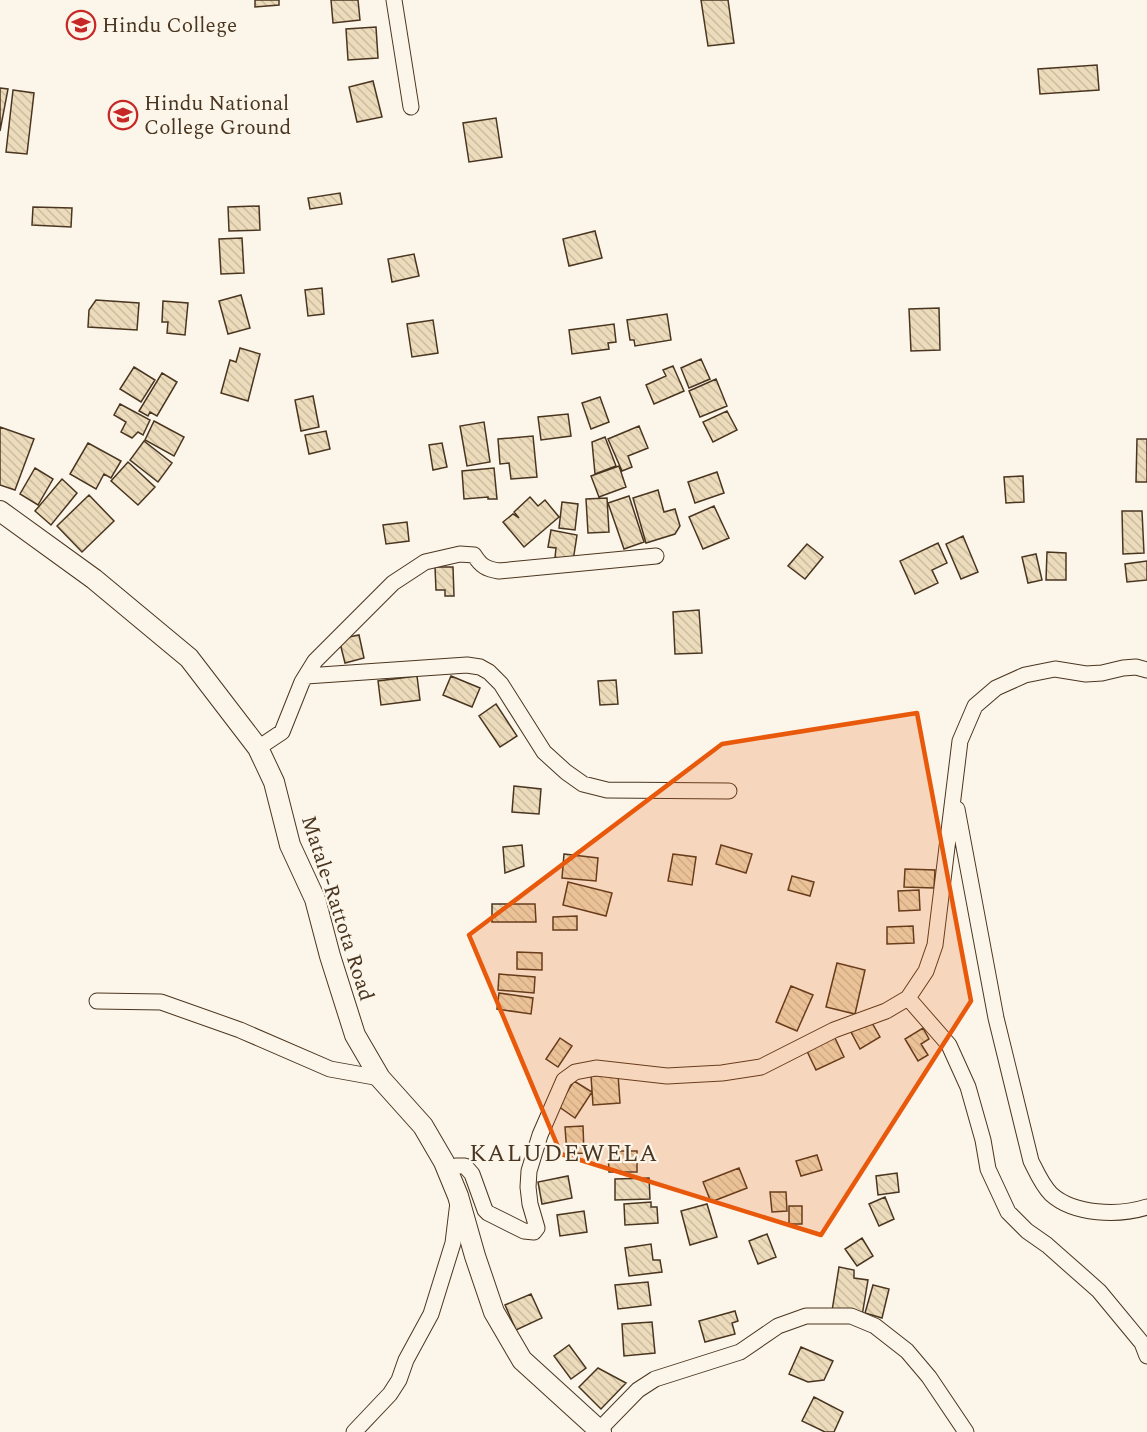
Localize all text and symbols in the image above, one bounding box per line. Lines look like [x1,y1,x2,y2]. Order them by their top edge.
school or university icon: Hindu College [65,9,97,41]
place label: Hindu College [102,10,237,42]
place label: Hindu National College Ground [144,88,291,144]
school or university icon: Hindu National College Ground [107,99,139,131]
street label: Matale-Rattota Road [292,811,382,1005]
district label: KALUDEWELA [469,1136,659,1172]

